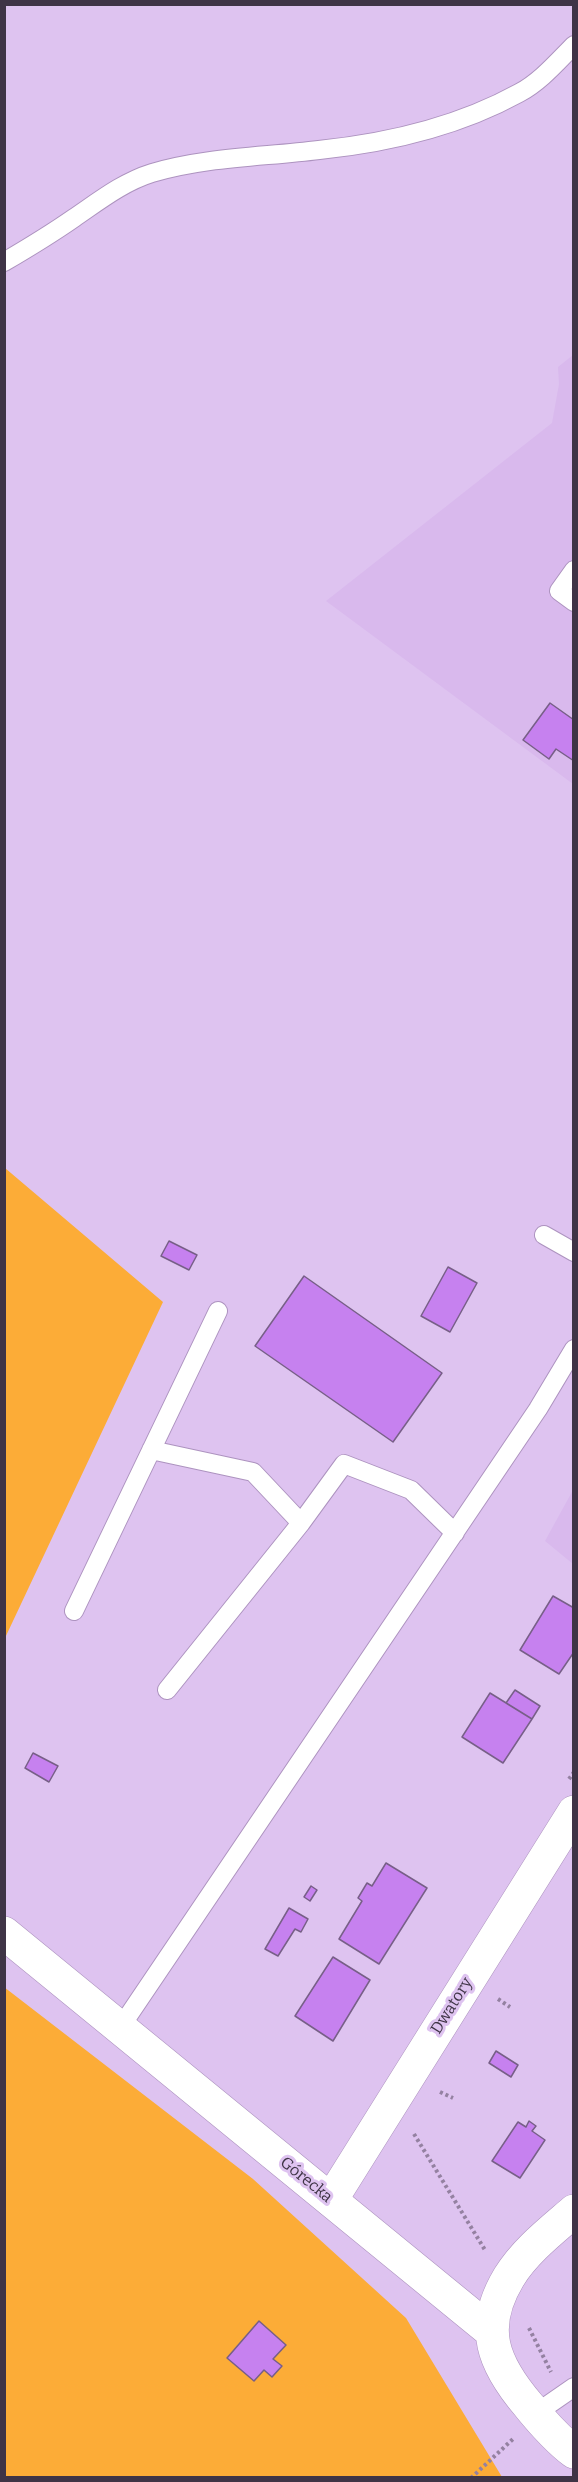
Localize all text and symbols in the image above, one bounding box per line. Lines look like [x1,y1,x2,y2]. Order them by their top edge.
street label: Dwatory [427,1974,477,2038]
street label: Górecka [276,2153,336,2207]

